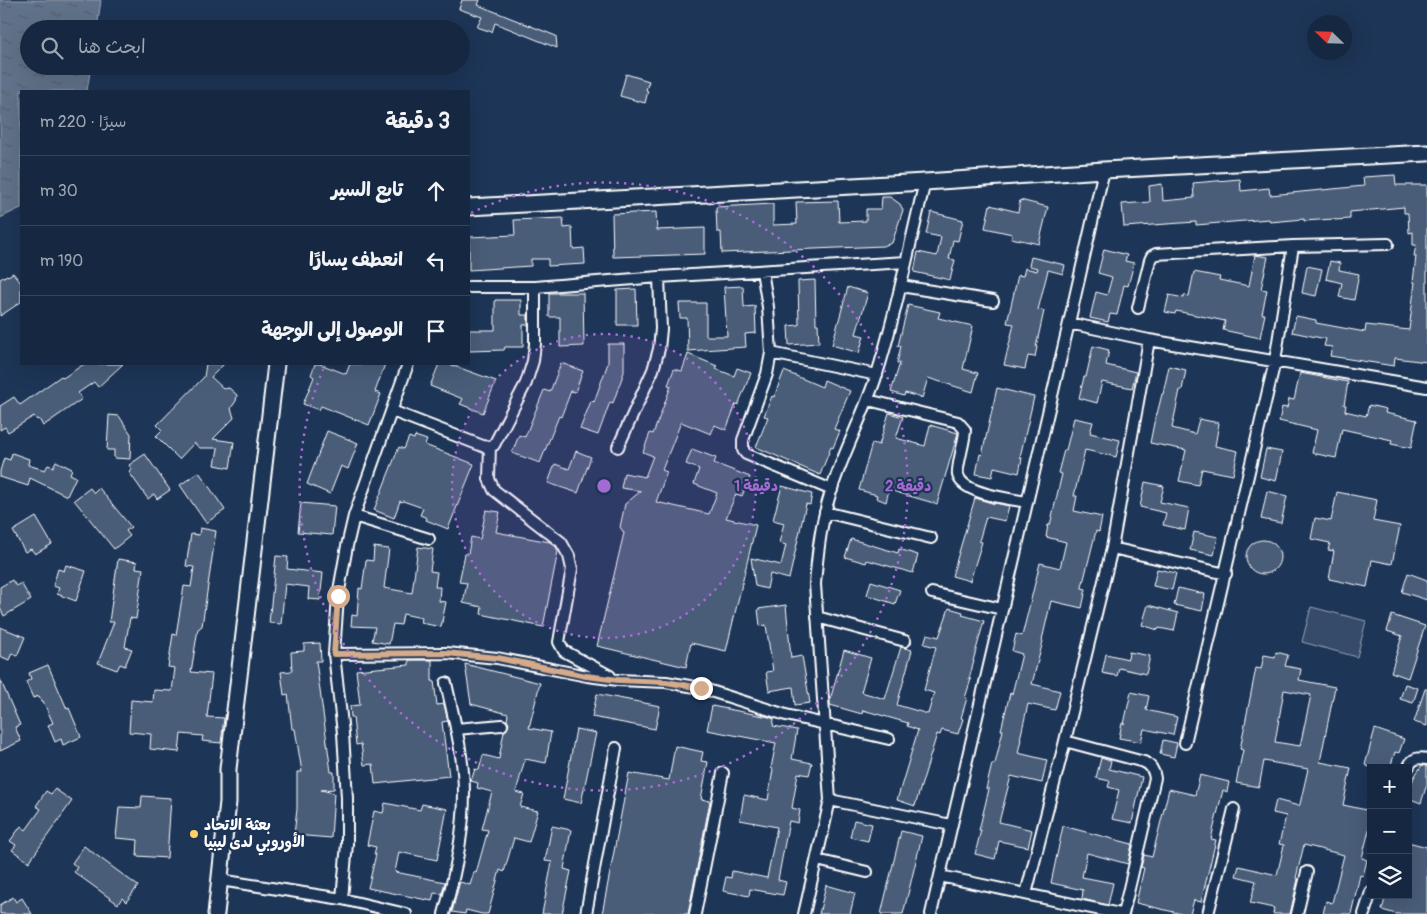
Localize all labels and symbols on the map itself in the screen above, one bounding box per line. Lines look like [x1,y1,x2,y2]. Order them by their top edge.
north arrow [1307,15,1352,60]
centre of rings [595,477,613,495]
text: 1 دقيقة [734,477,778,496]
text: 2 دقيقة [885,477,931,496]
route start [327,585,350,608]
route end [690,677,713,700]
place label: بعثة الاتحاد الأوروبي لدى ليبيا [204,816,305,856]
marker: بعثة الاتحاد الأوروبي لدى ليبيا [188,828,200,840]

